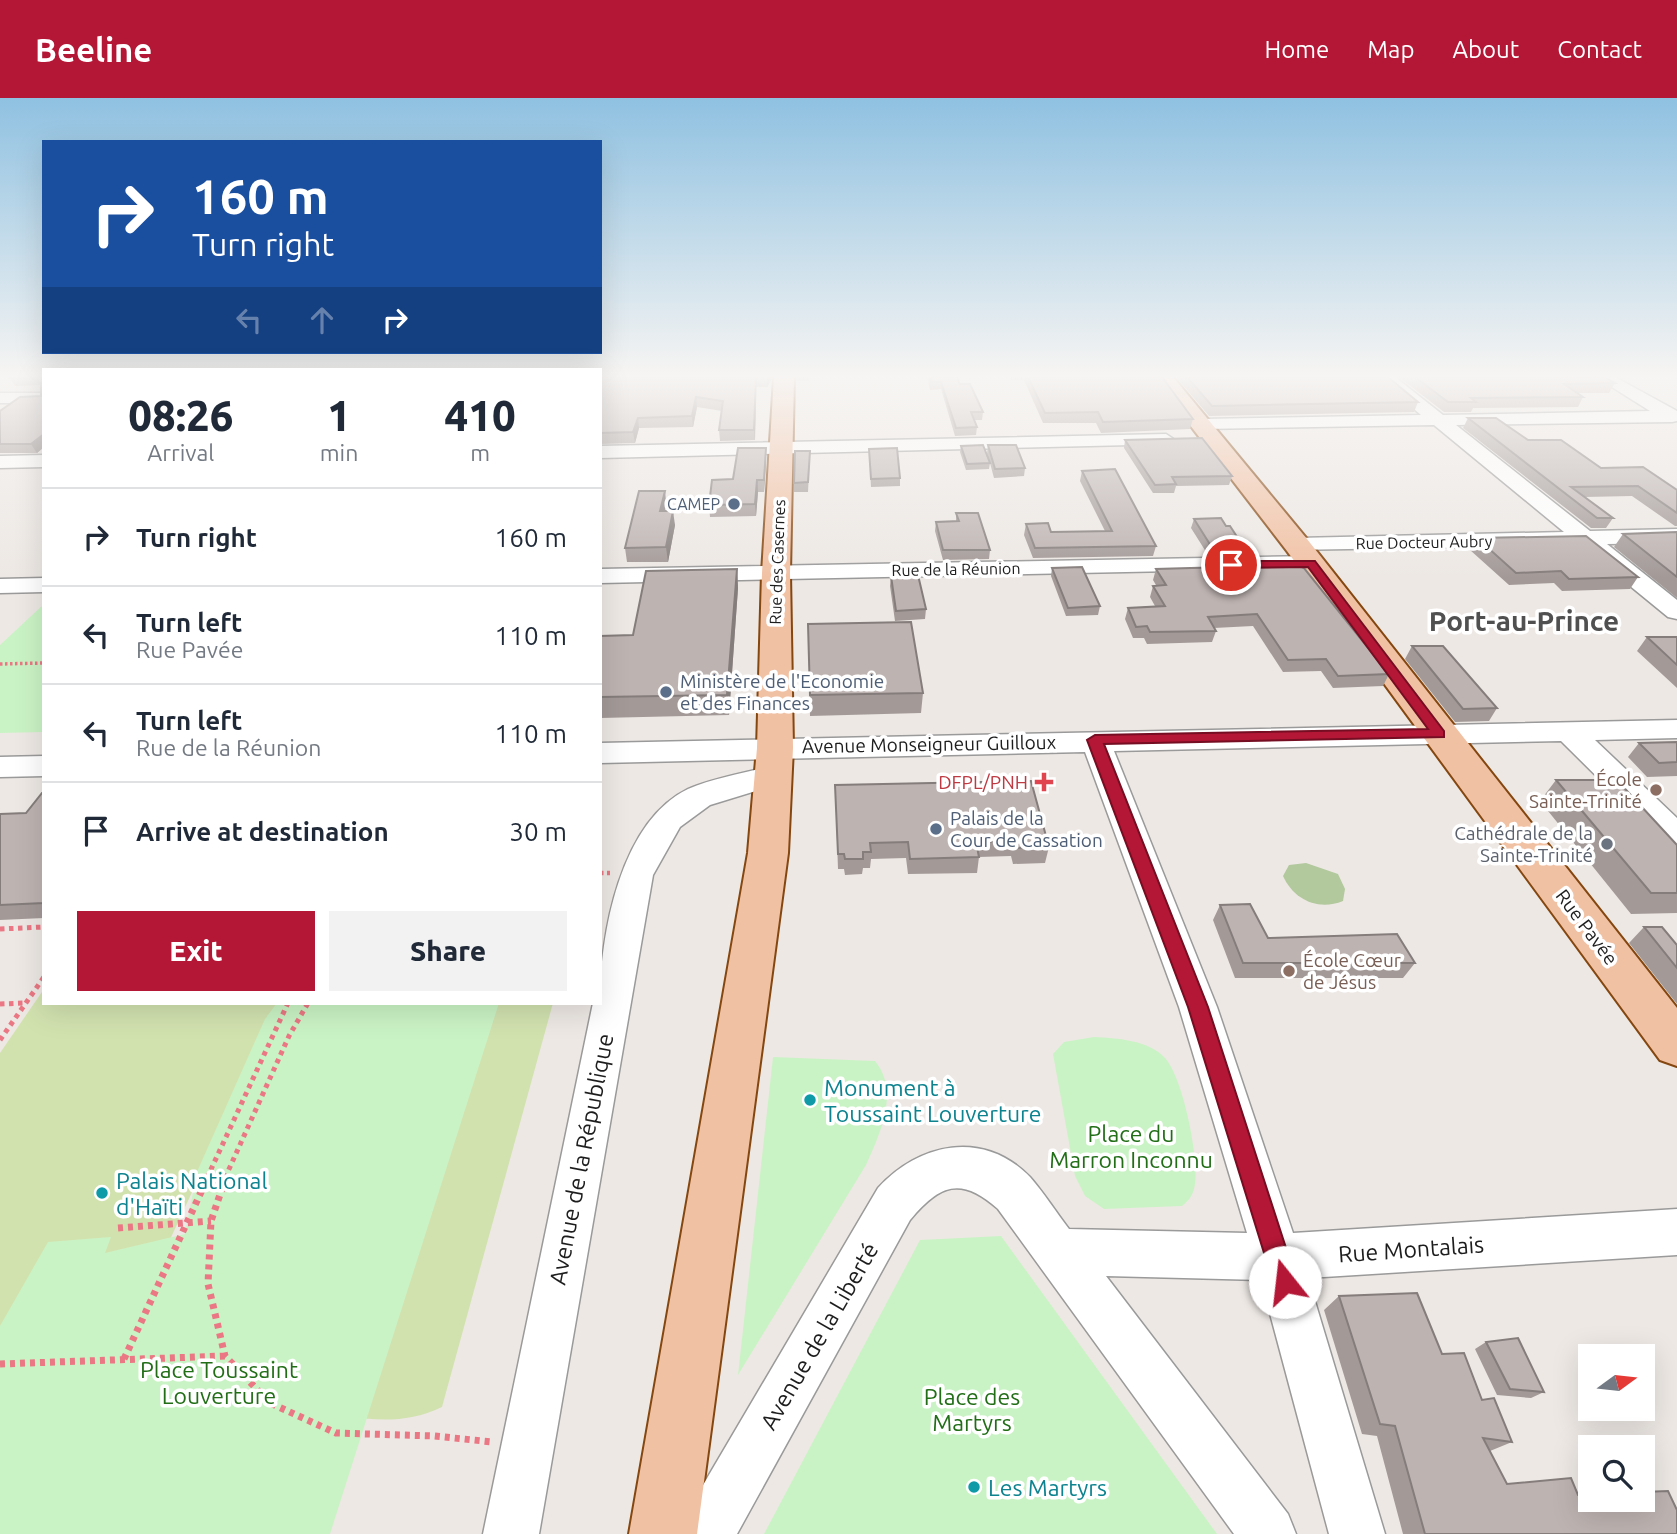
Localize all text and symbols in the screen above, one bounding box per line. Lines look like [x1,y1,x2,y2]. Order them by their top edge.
text: Beeline [35,31,152,68]
text: Home [1264,36,1329,63]
text: Map [1367,36,1414,63]
text: About [1452,36,1519,63]
text: Contact [1557,36,1642,63]
icon: right [77,168,168,259]
text: 160 m [192,168,329,223]
text: Turn right [192,226,334,262]
icon: left [230,301,268,339]
icon: ahead [303,301,341,339]
icon: right [376,301,414,339]
text: 08:26 [128,392,233,439]
text: 1 [327,392,351,439]
text: 410 [445,392,516,439]
text: Arrival [147,440,214,465]
text: min [320,440,358,465]
text: m [470,440,490,465]
place label: CAMEP [667,495,720,513]
marker: CAMEP [726,496,742,512]
street label: Rue des Casernes [766,499,788,625]
icon: right [77,518,115,556]
text: Turn right [136,523,257,552]
text: 160 m [495,523,567,552]
street label: Rue Docteur Aubry [1356,532,1493,552]
pin [1201,535,1261,595]
icon: arrive [1212,546,1250,584]
street label: Rue de la Réunion [891,559,1021,579]
district label: Port-au-Prince [1429,605,1619,636]
text: Turn left [136,608,242,637]
icon: left [77,616,115,654]
text: 110 m [495,621,567,650]
text: Rue Pavée [136,637,243,662]
place label: Ministère de l'Economie et des Finances [680,670,884,714]
marker: Ministère de l'Economie et des Finances [658,684,674,700]
text: Turn left [136,706,242,735]
icon: left [77,714,115,752]
text: 110 m [495,719,567,748]
street label: Avenue Monseigneur Guilloux [802,731,1057,757]
text: Rue de la Réunion [136,735,321,760]
place label: École Sainte-Trinité [1529,768,1642,812]
place label: DFPL/PNH [938,771,1028,793]
marker: DFPL/PNH [1034,772,1054,792]
marker: École Sainte-Trinité [1648,782,1664,798]
place label: Palais de la Cour de Cassation [950,807,1103,851]
icon: arrive [77,812,115,850]
text: Arrive at destination [136,817,389,846]
text: 30 m [509,817,567,846]
marker: Palais de la Cour de Cassation [928,821,944,837]
place label: Cathédrale de la Sainte-Trinité [1454,822,1593,866]
marker: Cathédrale de la Sainte-Trinité [1599,836,1615,852]
street label: Rue Pavée [1552,885,1622,969]
button: Exit [77,911,315,991]
button: Share [329,911,567,991]
place label: École Cœur de Jésus [1303,949,1401,993]
marker: École Cœur de Jésus [1281,963,1297,979]
street label: Avenue de la République [544,1031,618,1287]
place label: Monument à Toussaint Louverture [824,1075,1042,1126]
marker: Monument à Toussaint Louverture [802,1092,818,1108]
park label: Place du Marron Inconnu [1049,1121,1213,1172]
place label: Palais National d'Haïti [116,1168,267,1219]
marker: Palais National d'Haïti [94,1185,110,1201]
street label: Rue Montalais [1337,1231,1485,1267]
street label: Avenue de la Liberté [755,1238,883,1434]
position arrow [1248,1245,1322,1319]
north arrow [1578,1344,1656,1421]
map controls [1578,1344,1655,1512]
park label: Place Toussaint Louverture [140,1357,298,1408]
park label: Place des Martyrs [924,1384,1020,1435]
button: search [1578,1435,1655,1512]
place label: Les Martyrs [988,1475,1107,1500]
marker: Les Martyrs [966,1479,982,1495]

